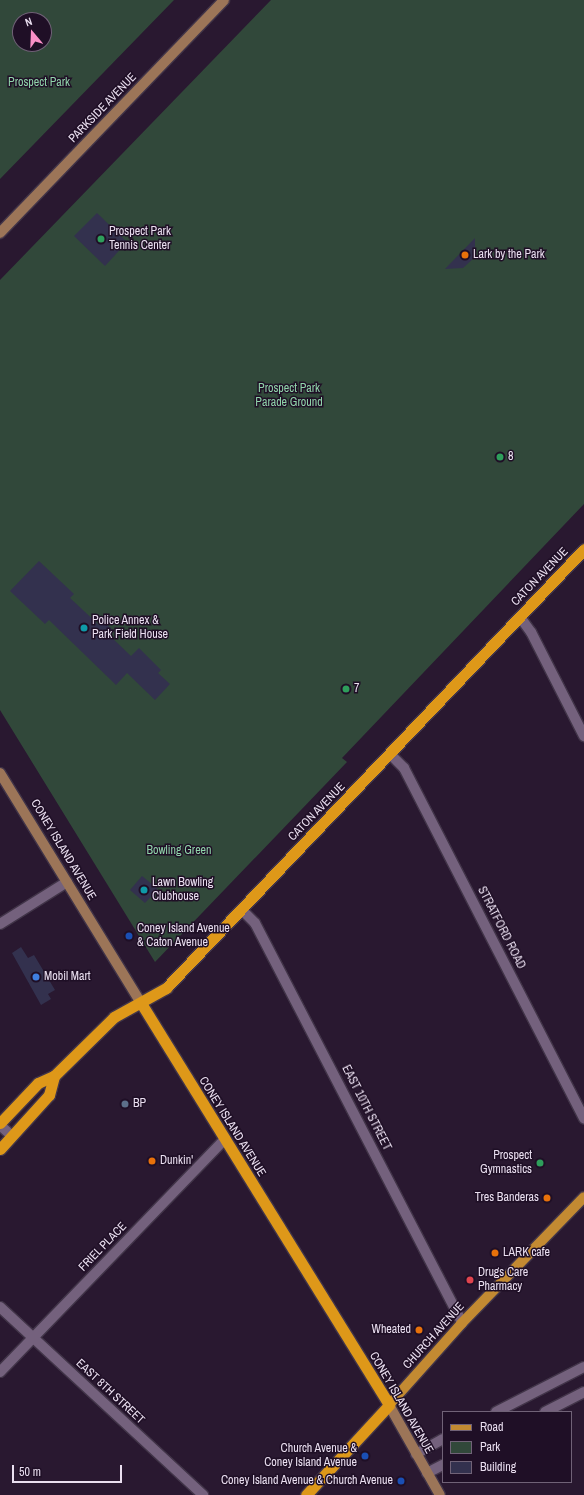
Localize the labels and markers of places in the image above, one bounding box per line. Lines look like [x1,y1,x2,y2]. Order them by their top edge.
place label: Prospect Park Tennis Center [109,225,171,253]
marker: Prospect Park Tennis Center [96,234,106,244]
place label: Lark by the Park [473,248,545,262]
marker: Lark by the Park [460,250,470,260]
place label: 8 [508,450,513,464]
marker: 8 [495,452,505,462]
place label: Police Annex & Park Field House [92,614,168,642]
marker: Police Annex & Park Field House [79,623,89,633]
place label: 7 [354,682,359,696]
marker: 7 [341,684,351,694]
place label: Lawn Bowling Clubhouse [152,876,213,904]
marker: Lawn Bowling Clubhouse [139,885,149,895]
place label: Coney Island Avenue & Caton Avenue [137,922,230,950]
marker: Coney Island Avenue & Caton Avenue [124,931,134,941]
place label: Mobil Mart [44,970,90,984]
marker: Mobil Mart [31,972,41,982]
place label: BP [133,1097,146,1111]
marker: BP [120,1099,130,1109]
place label: Prospect Gymnastics [480,1149,532,1177]
place label: Dunkin' [160,1154,193,1168]
marker: Dunkin' [147,1156,157,1166]
marker: Prospect Gymnastics [535,1158,545,1168]
place label: Tres Banderas [475,1191,539,1205]
marker: Tres Banderas [542,1193,552,1203]
place label: LARK cafe [503,1246,550,1260]
marker: LARK cafe [490,1248,500,1258]
place label: Drugs Care Pharmacy [478,1266,528,1294]
marker: Drugs Care Pharmacy [465,1275,475,1285]
place label: Wheated [372,1323,411,1337]
marker: Wheated [414,1325,424,1335]
place label: Church Avenue & Coney Island Avenue [264,1442,357,1470]
marker: Church Avenue & Coney Island Avenue [360,1451,370,1461]
place label: Coney Island Avenue & Church Avenue [220,1474,393,1488]
marker: Coney Island Avenue & Church Avenue [396,1476,406,1486]

